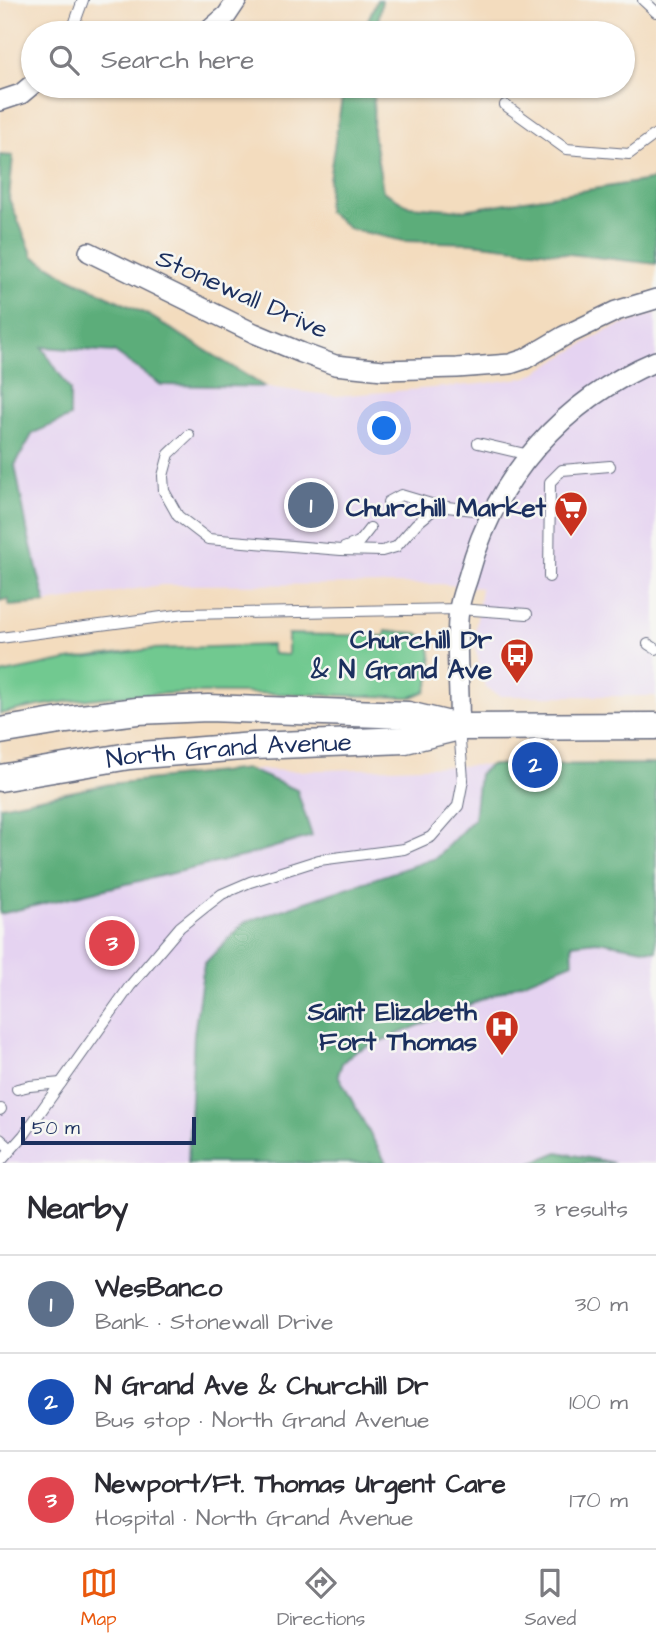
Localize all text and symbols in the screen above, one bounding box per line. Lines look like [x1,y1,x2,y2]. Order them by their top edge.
search box [21,21,635,98]
icon: search [45,41,83,79]
text: Search here [101,42,254,78]
street label: Stonewall Drive [150,240,334,348]
your location [367,411,401,445]
pin: 1 [288,479,334,531]
supermarket icon: Churchill Market [552,489,590,538]
place label: Churchill Market [346,490,546,526]
place label: Churchill Dr & N Grand Ave [310,622,493,688]
bus stop icon: Churchill Dr & N Grand Ave [498,636,536,685]
street label: North Grand Avenue [103,724,352,778]
pin: 2 [512,739,558,791]
pin: 3 [89,917,135,969]
place label: Saint Elizabeth Fort Thomas [307,994,478,1060]
hospital icon: Saint Elizabeth Fort Thomas [483,1008,521,1057]
scale bar [21,1114,196,1146]
text: 50 m [32,1115,80,1142]
text: Nearby [28,1188,128,1230]
text: 3 results [534,1193,628,1225]
text: WesBanco [95,1270,222,1306]
text: 1 [50,1288,52,1320]
text: 30 m [575,1288,628,1320]
text: Bank · Stonewall Drive [95,1306,334,1338]
text: N Grand Ave & Churchill Dr [95,1368,428,1404]
text: 2 [44,1386,58,1418]
text: 100 m [569,1386,628,1418]
text: Bus stop · North Grand Avenue [95,1404,430,1436]
text: Newport/Ft. Thomas Urgent Care [95,1466,506,1502]
text: 3 [45,1484,57,1516]
text: 170 m [569,1484,628,1516]
text: Hospital · North Grand Avenue [95,1502,413,1534]
tab: Map [80,1564,118,1633]
tab: Directions [277,1564,365,1633]
tab: Saved [525,1564,576,1633]

